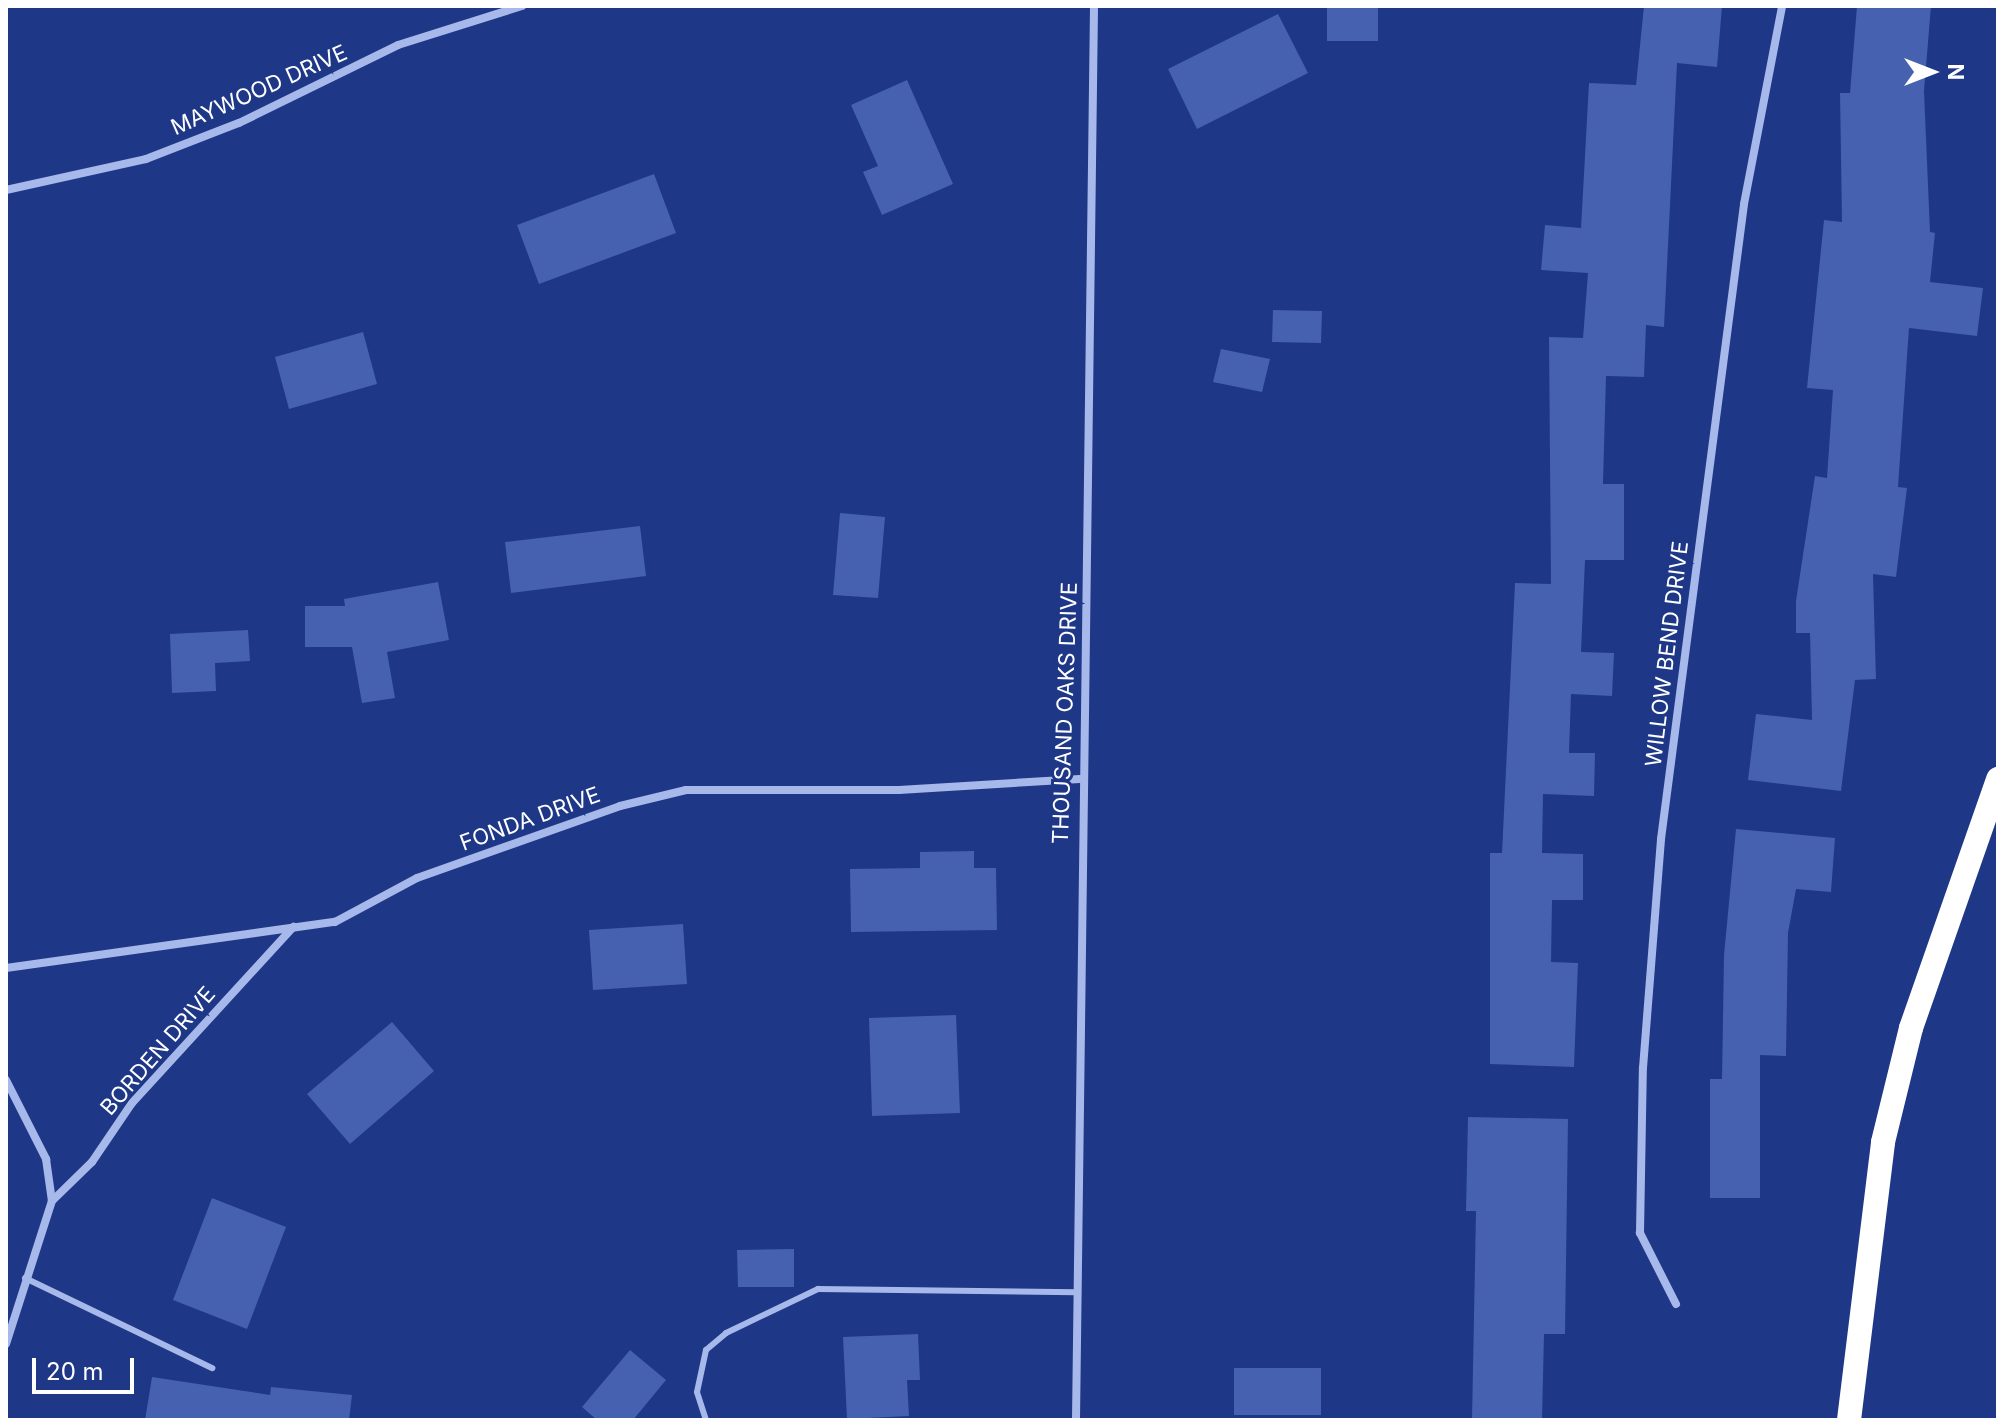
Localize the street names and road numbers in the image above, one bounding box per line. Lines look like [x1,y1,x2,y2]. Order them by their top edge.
street label: MAYWOOD DRIVE [167,39,351,141]
street label: WILLOW BEND DRIVE [1640,540,1694,768]
street label: THOUSAND OAKS DRIVE [1047,582,1083,844]
street label: FONDA DRIVE [456,781,604,857]
street label: BORDEN DRIVE [95,981,221,1121]

